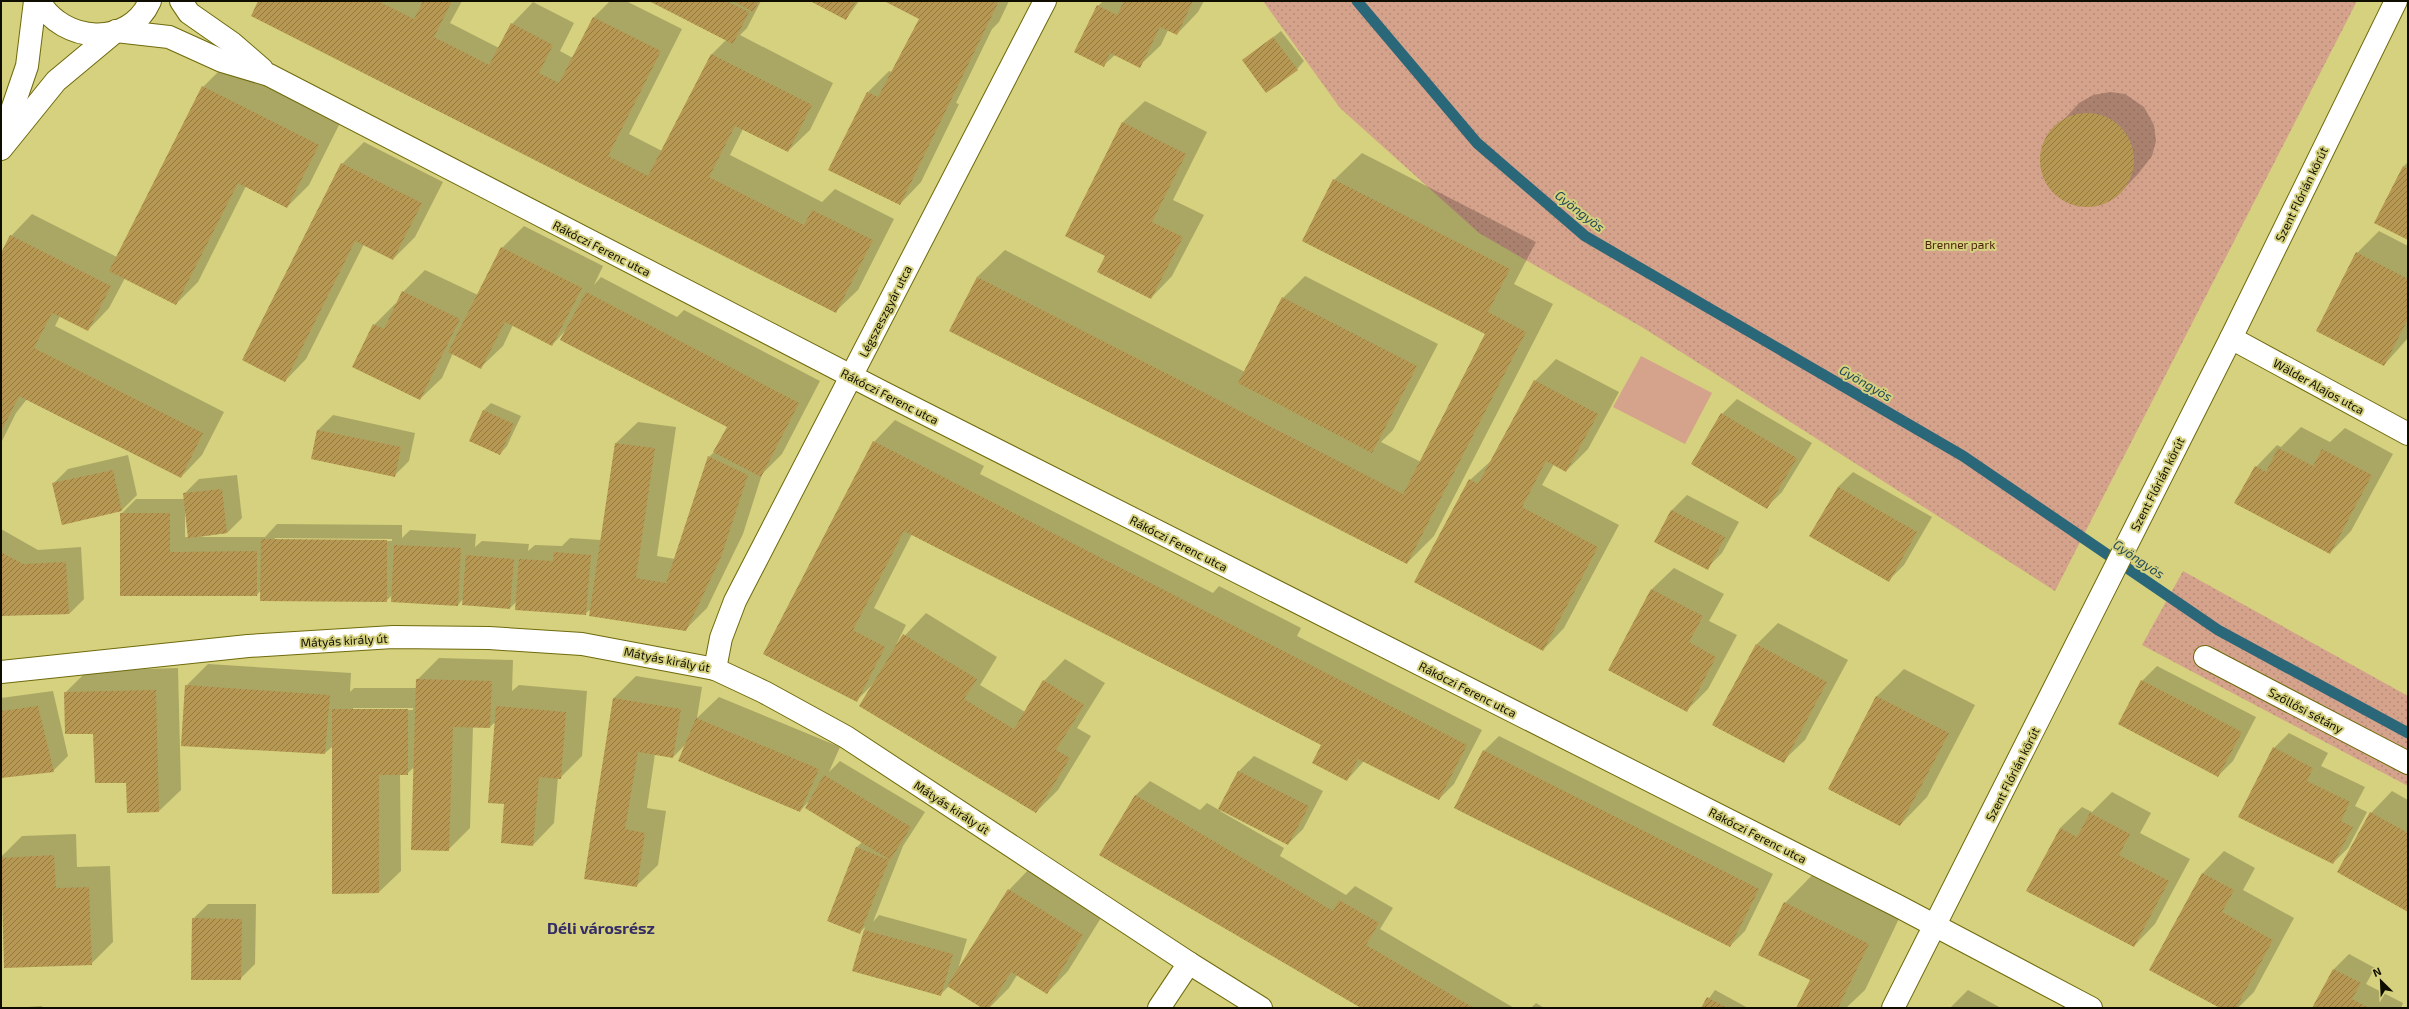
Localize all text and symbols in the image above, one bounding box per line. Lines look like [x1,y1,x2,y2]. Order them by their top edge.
street label: Szent Flórián körút [2272,144,2330,244]
water label: Gyöngyös [1552,187,1608,236]
street label: Rákóczi Ferenc utca [551,217,653,279]
park label: Brenner park [1925,237,1995,251]
street label: Légszeszgyár utca [856,263,914,359]
street label: Wälder Alajos utca [2271,355,2367,418]
water label: Gyöngyös [1837,361,1896,405]
street label: Rákóczi Ferenc utca [839,365,941,427]
street label: Szent Flórián körút [2127,434,2187,533]
street label: Rákóczi Ferenc utca [1128,512,1230,574]
water label: Gyöngyös [2110,536,2168,582]
street label: Mátyás király út [300,631,388,649]
street label: Mátyás király út [623,644,712,674]
street label: Rákóczi Ferenc utca [1417,658,1519,720]
street label: Szőllősi sétány [2266,684,2346,736]
street label: Szent Flórián körút [1982,724,2042,823]
street label: Mátyás király út [912,777,993,837]
street label: Rákóczi Ferenc utca [1707,804,1809,866]
district label: Déli városrész [547,918,655,937]
north arrow [2361,961,2401,1001]
text: N [2370,964,2383,979]

